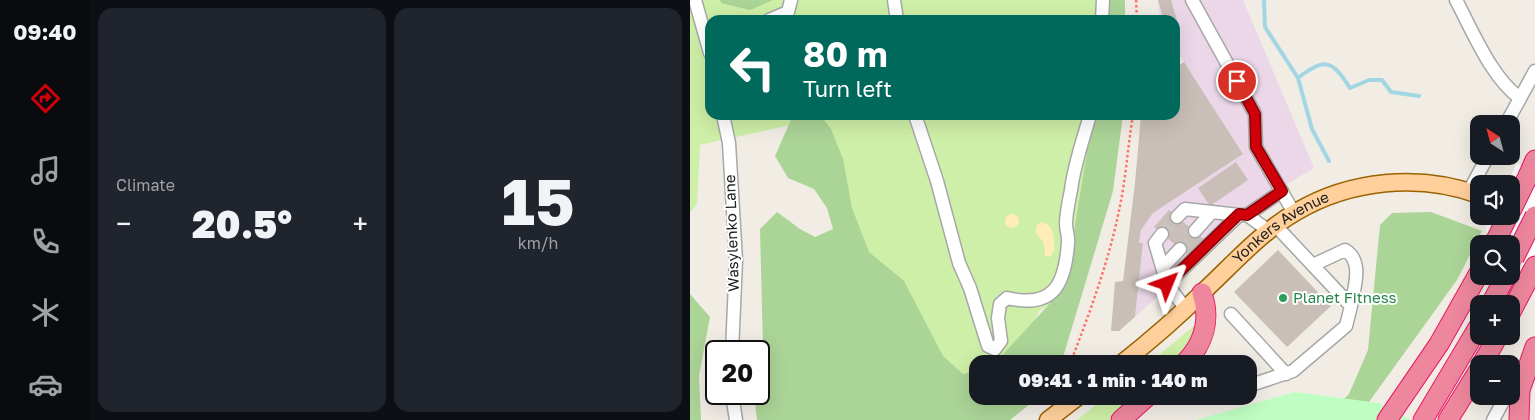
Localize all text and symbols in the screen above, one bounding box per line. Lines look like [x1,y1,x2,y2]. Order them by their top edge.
text: 09:40 [13,18,77,45]
text: 80 m [803,33,888,75]
icon: left [720,35,785,100]
pin [1216,60,1258,102]
icon: arrive [1223,67,1251,95]
text: Turn left [803,75,892,102]
icon: directions [28,81,63,116]
north arrow [1470,115,1520,165]
map controls [1470,115,1520,405]
icon: music [28,153,63,188]
text: 15 [501,161,575,239]
street label: Wasylenko Lane [720,174,742,292]
text: Climate [116,175,175,195]
button: sound [1470,175,1520,225]
street label: Yonkers Avenue [1228,187,1332,267]
text: 20.5° [192,201,292,246]
text: − [116,207,131,240]
text: + [353,207,368,240]
icon: phone [28,224,63,259]
text: km/h [518,233,558,253]
button: search [1470,235,1520,285]
position arrow [1140,257,1192,309]
place label: Planet Fitness [1293,288,1397,306]
marker: Planet Fitness [1277,292,1289,304]
icon: climate [28,295,63,330]
button: + [1470,295,1520,345]
speed limit sign: 20 [705,340,770,405]
button: − [1470,355,1520,405]
icon: car [28,367,63,402]
text: 09:41 · 1 min · 140 m [1019,368,1207,391]

